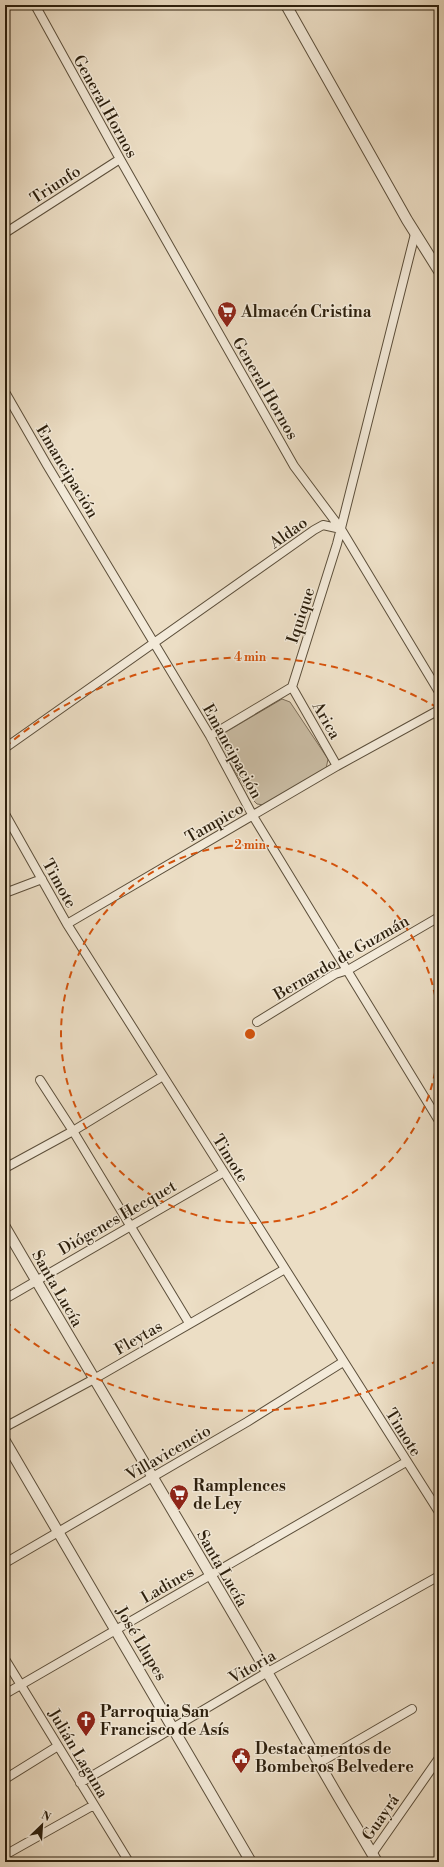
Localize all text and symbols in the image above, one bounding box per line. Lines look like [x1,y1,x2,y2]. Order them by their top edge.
street label: General Hornos [69,51,142,162]
street label: Triunfo [27,161,85,209]
supermarket icon: Almacén Cristina [216,300,238,328]
place label: Almacén Cristina [240,302,372,322]
street label: General Hornos [228,334,303,443]
street label: Emancipación [31,421,103,522]
street label: Aldao [265,513,311,554]
street label: Iquique [283,585,319,646]
text: 4 min [234,650,267,665]
street label: Arica [307,697,345,743]
street label: Emancipación [198,701,267,803]
street label: Tampico [182,798,247,848]
text: 2 min [234,838,266,853]
street label: Timote [38,855,81,911]
street label: Bernardo de Guzmán [269,911,413,1005]
centre of rings [243,1027,257,1041]
street label: Timote [208,1131,253,1186]
street label: Diógenes Hecquet [55,1176,180,1260]
street label: Santa Lucía [27,1247,88,1331]
street label: Fleytas [111,1316,166,1360]
street label: Timote [381,1405,426,1460]
street label: Villavicencio [122,1421,214,1486]
place label: Ramplences de Ley [193,1476,286,1514]
supermarket icon: Ramplences de Ley [168,1483,190,1511]
street label: Santa Lucía [192,1527,253,1611]
street label: Ladines [138,1562,197,1608]
street label: José Llupes [111,1602,171,1684]
street label: Vitoria [225,1645,280,1689]
place label: Parroquia San Francisco de Asís [100,1702,229,1740]
street label: Julián Laguna [43,1704,113,1803]
church icon: Parroquia San Francisco de Asís [75,1709,97,1737]
place label: Destacamentos de Bomberos Belvedere [255,1739,414,1777]
public building icon: Destacamentos de Bomberos Belvedere [230,1746,252,1774]
street label: Guayrá [358,1790,404,1844]
north arrow [22,1805,62,1845]
text: N [39,1809,53,1825]

